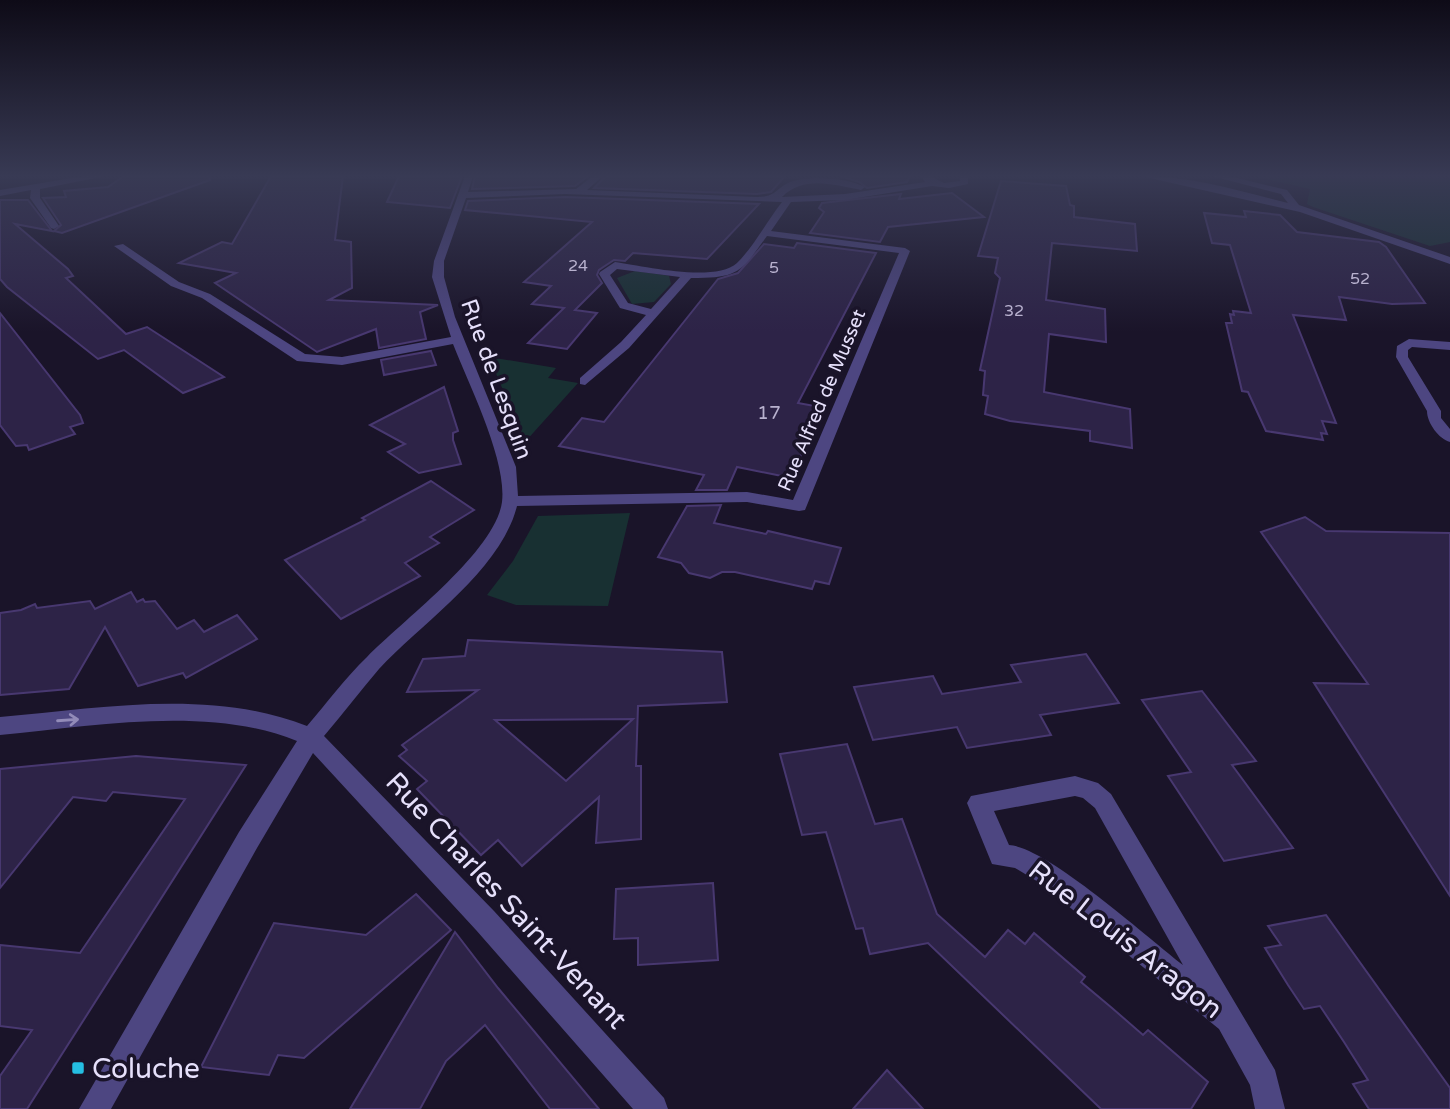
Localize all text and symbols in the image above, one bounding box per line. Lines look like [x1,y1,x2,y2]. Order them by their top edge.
house number: 24 [568,256,588,276]
house number: 5 [769,258,779,278]
house number: 52 [1350,269,1370,289]
street label: Rue de Lesquin [454,295,538,463]
house number: 32 [1004,301,1024,321]
street label: Rue Alfred de Musset [774,306,870,495]
house number: 17 [757,402,781,424]
one-way arrow [56,714,79,727]
street label: Rue Charles Saint-Venant [378,765,634,1036]
street label: Rue Louis Aragon [1022,853,1229,1026]
place label: Coluche [92,1052,200,1086]
marker: Coluche [70,1060,86,1076]

